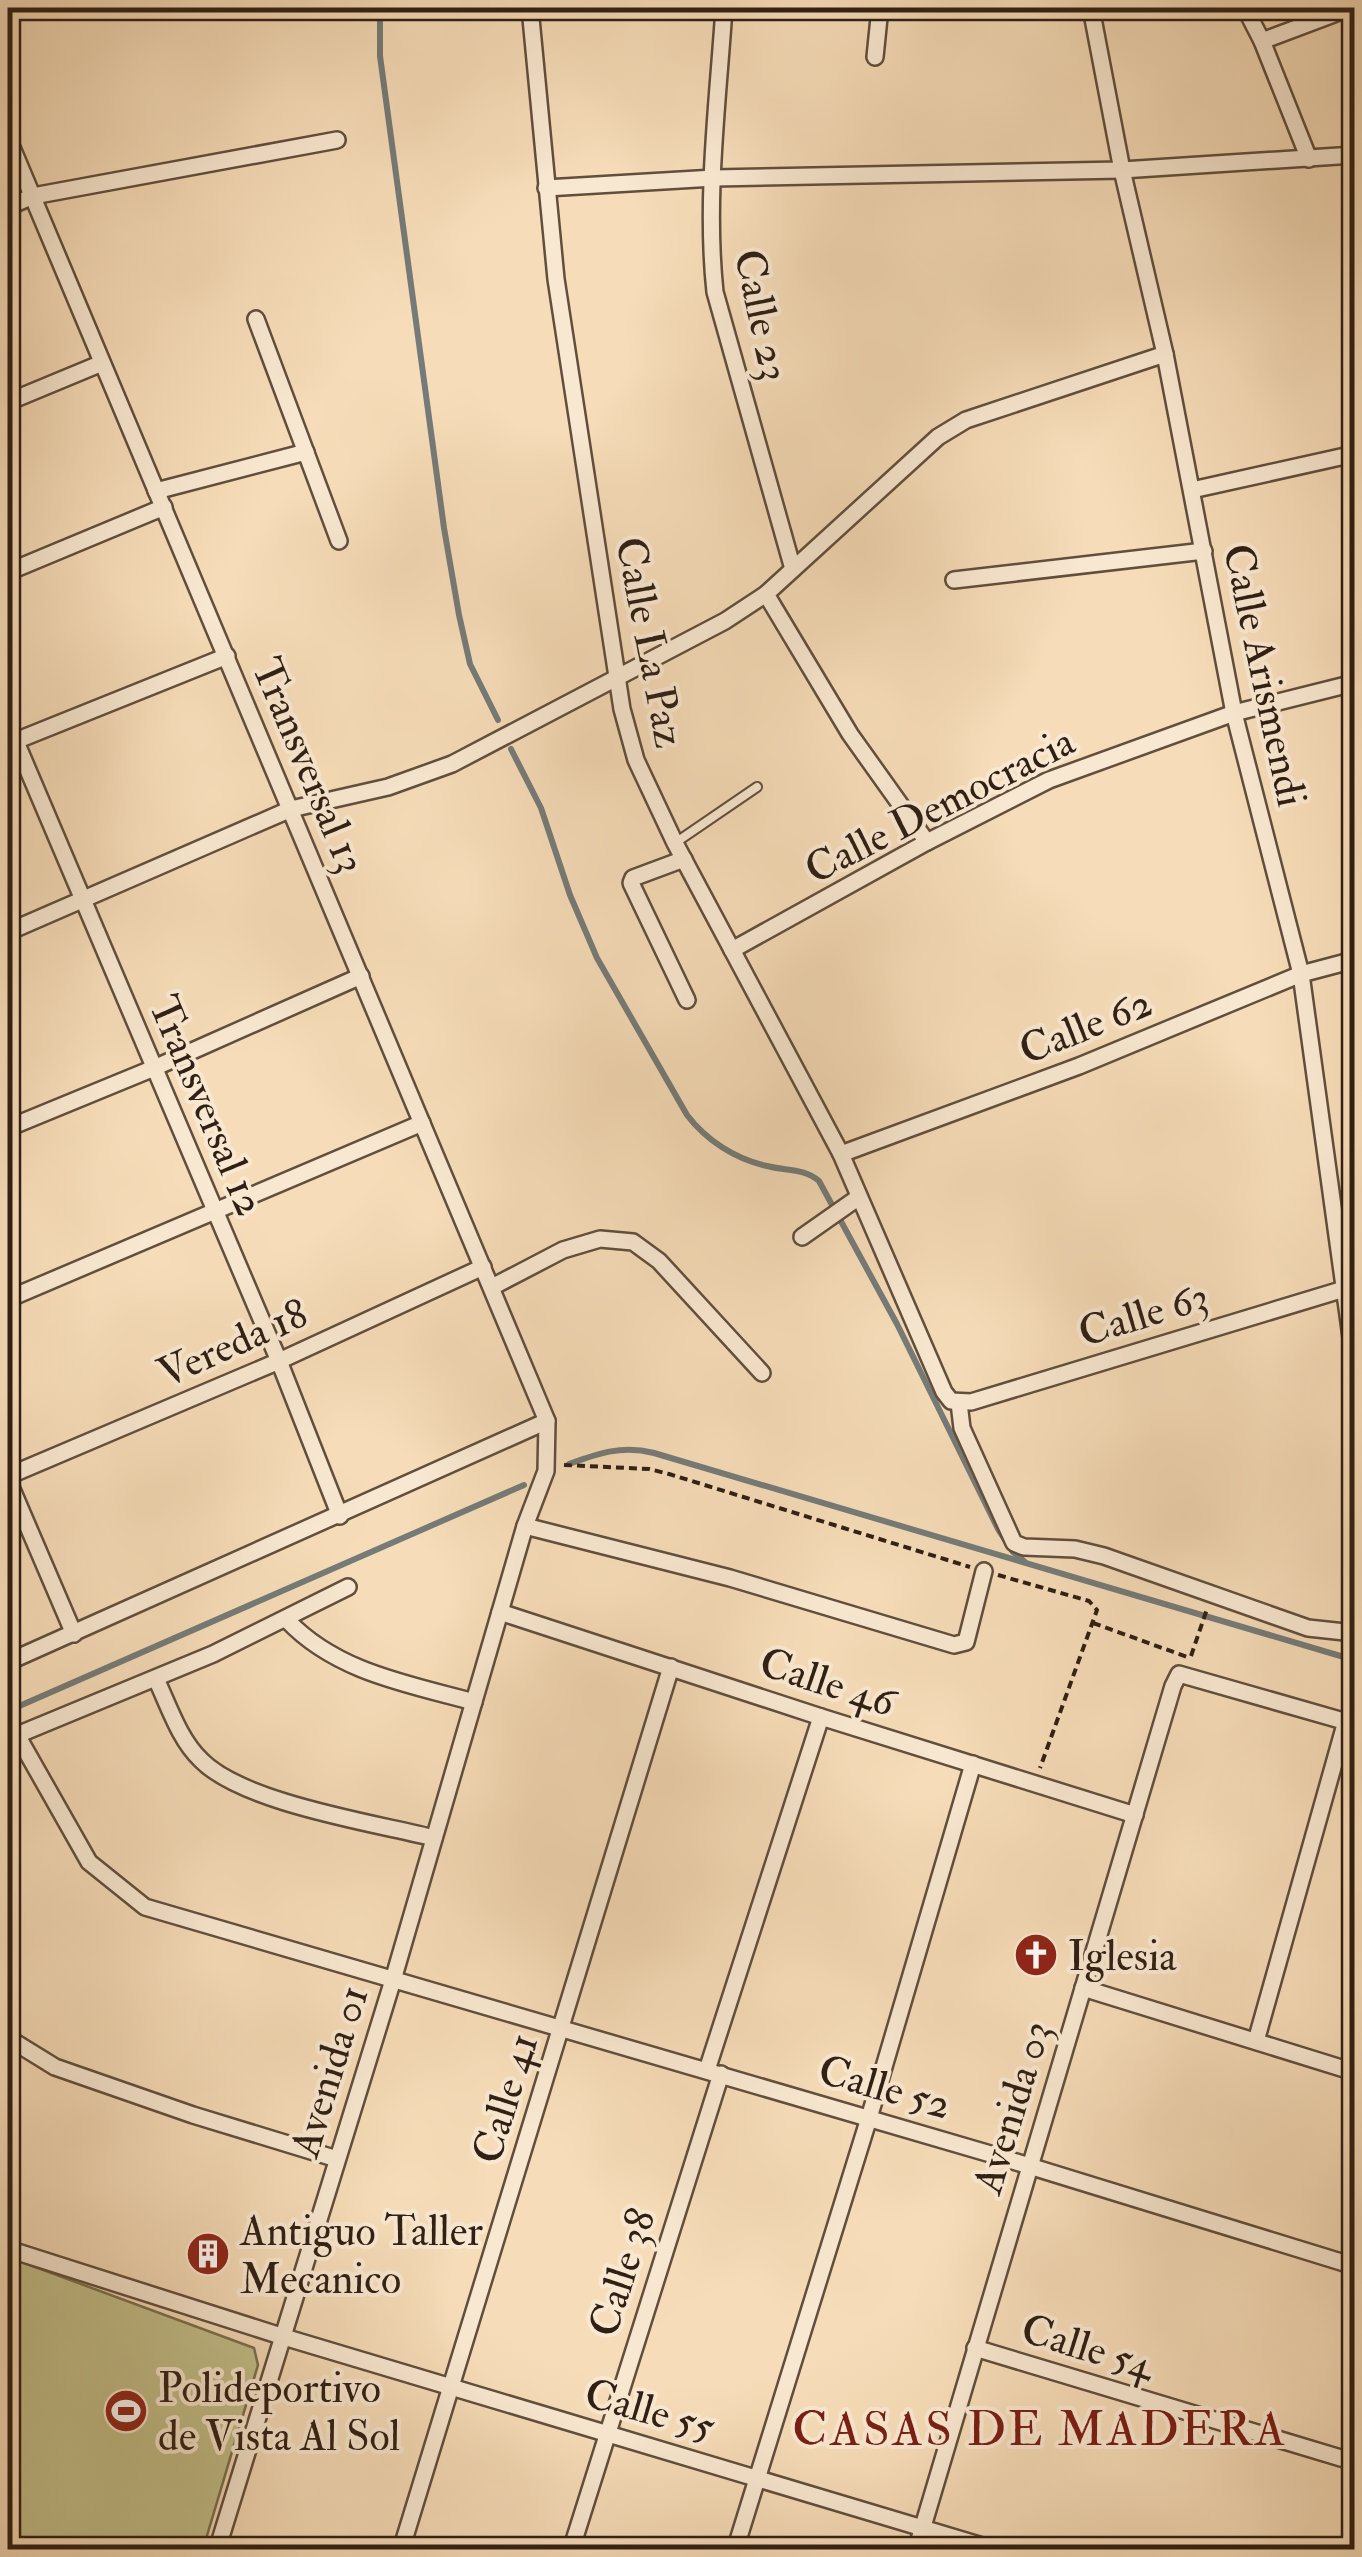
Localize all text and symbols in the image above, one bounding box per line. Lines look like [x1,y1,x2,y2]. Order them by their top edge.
street label: Calle 23 [722,245,800,386]
street label: Calle La Paz [603,533,695,752]
street label: Calle Arismendi [1211,539,1317,811]
street label: Transversal 13 [240,650,377,881]
street label: Calle Democracia [797,715,1084,896]
street label: Calle 62 [1012,977,1159,1077]
street label: Transversal 12 [136,988,276,1224]
street label: Calle 63 [1072,1271,1215,1359]
street label: Vereda 18 [150,1288,316,1400]
street label: Calle 46 [753,1637,903,1730]
place label: Iglesia [1068,1931,1177,1983]
church icon: Iglesia [1013,1932,1059,1978]
street label: Avenida 01 [279,1980,381,2165]
street label: Avenida 03 [962,2015,1064,2201]
street label: Calle 41 [462,2027,550,2170]
street label: Calle 52 [812,2044,957,2132]
street label: Calle 38 [578,2202,668,2343]
place label: Antiguo Taller Mecanico [239,2206,483,2306]
building icon: Antiguo Taller Mecanico [185,2231,231,2277]
street label: Calle 54 [1015,2303,1162,2393]
place label: Polideportivo de Vista Al Sol [158,2363,401,2463]
street label: Calle 55 [579,2368,721,2454]
sports icon: Polideportivo de Vista Al Sol [103,2388,149,2434]
district label: CASAS DE MADERA [792,2400,1288,2460]

